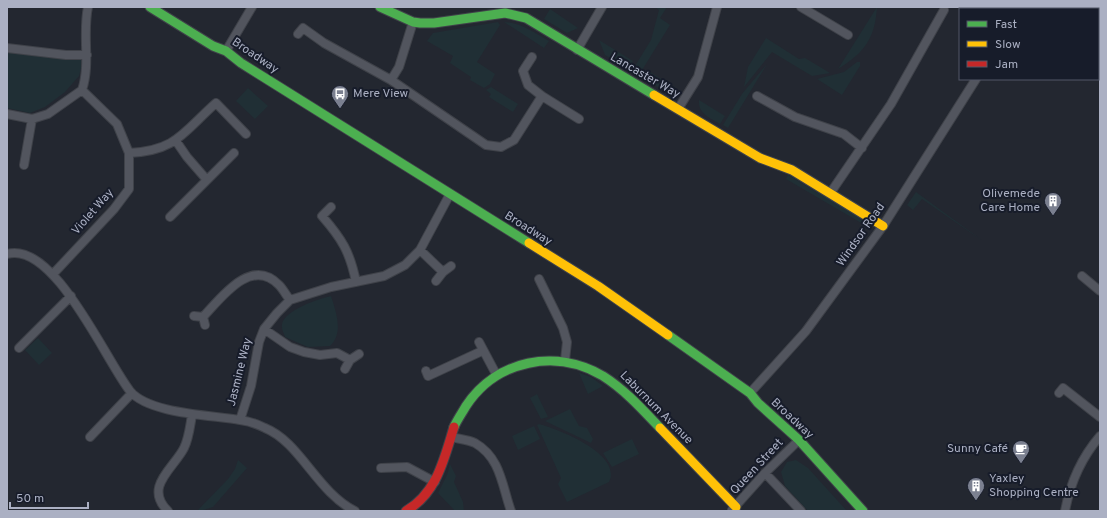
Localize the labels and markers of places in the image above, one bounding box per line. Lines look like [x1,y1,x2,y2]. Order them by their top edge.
bus stop icon: Mere View [330,84,350,109]
place label: Mere View [353,86,409,102]
place label: Olivemede Care Home [980,186,1040,216]
building icon: Olivemede Care Home [1043,191,1063,216]
cafe icon: Sunny Café [1011,439,1031,464]
place label: Sunny Café [947,441,1008,457]
place label: Yaxley Shopping Centre [989,471,1079,501]
building icon: Yaxley Shopping Centre [966,476,986,501]

